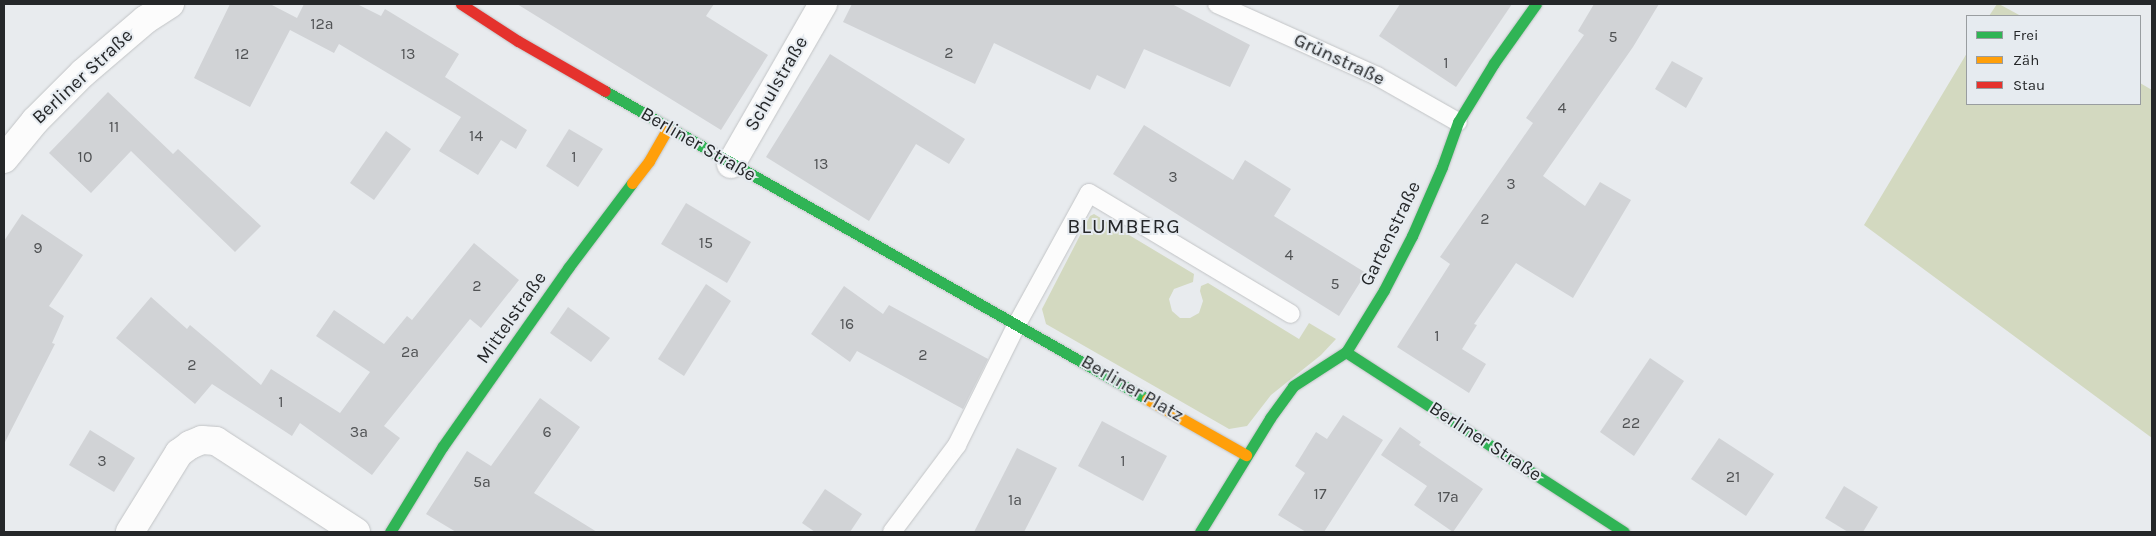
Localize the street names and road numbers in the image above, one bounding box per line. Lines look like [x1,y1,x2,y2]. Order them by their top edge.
street label: Berliner Straße [28,25,138,129]
street label: Grünstraße [1290,29,1388,91]
street label: Schulstraße [741,33,813,135]
street label: Berliner Straße [636,103,760,187]
street label: Gartenstraße [1356,178,1426,290]
street label: Mittelstraße [472,268,552,368]
street label: Berliner Platz [1077,351,1187,427]
street label: Berliner Straße [1425,397,1545,487]

